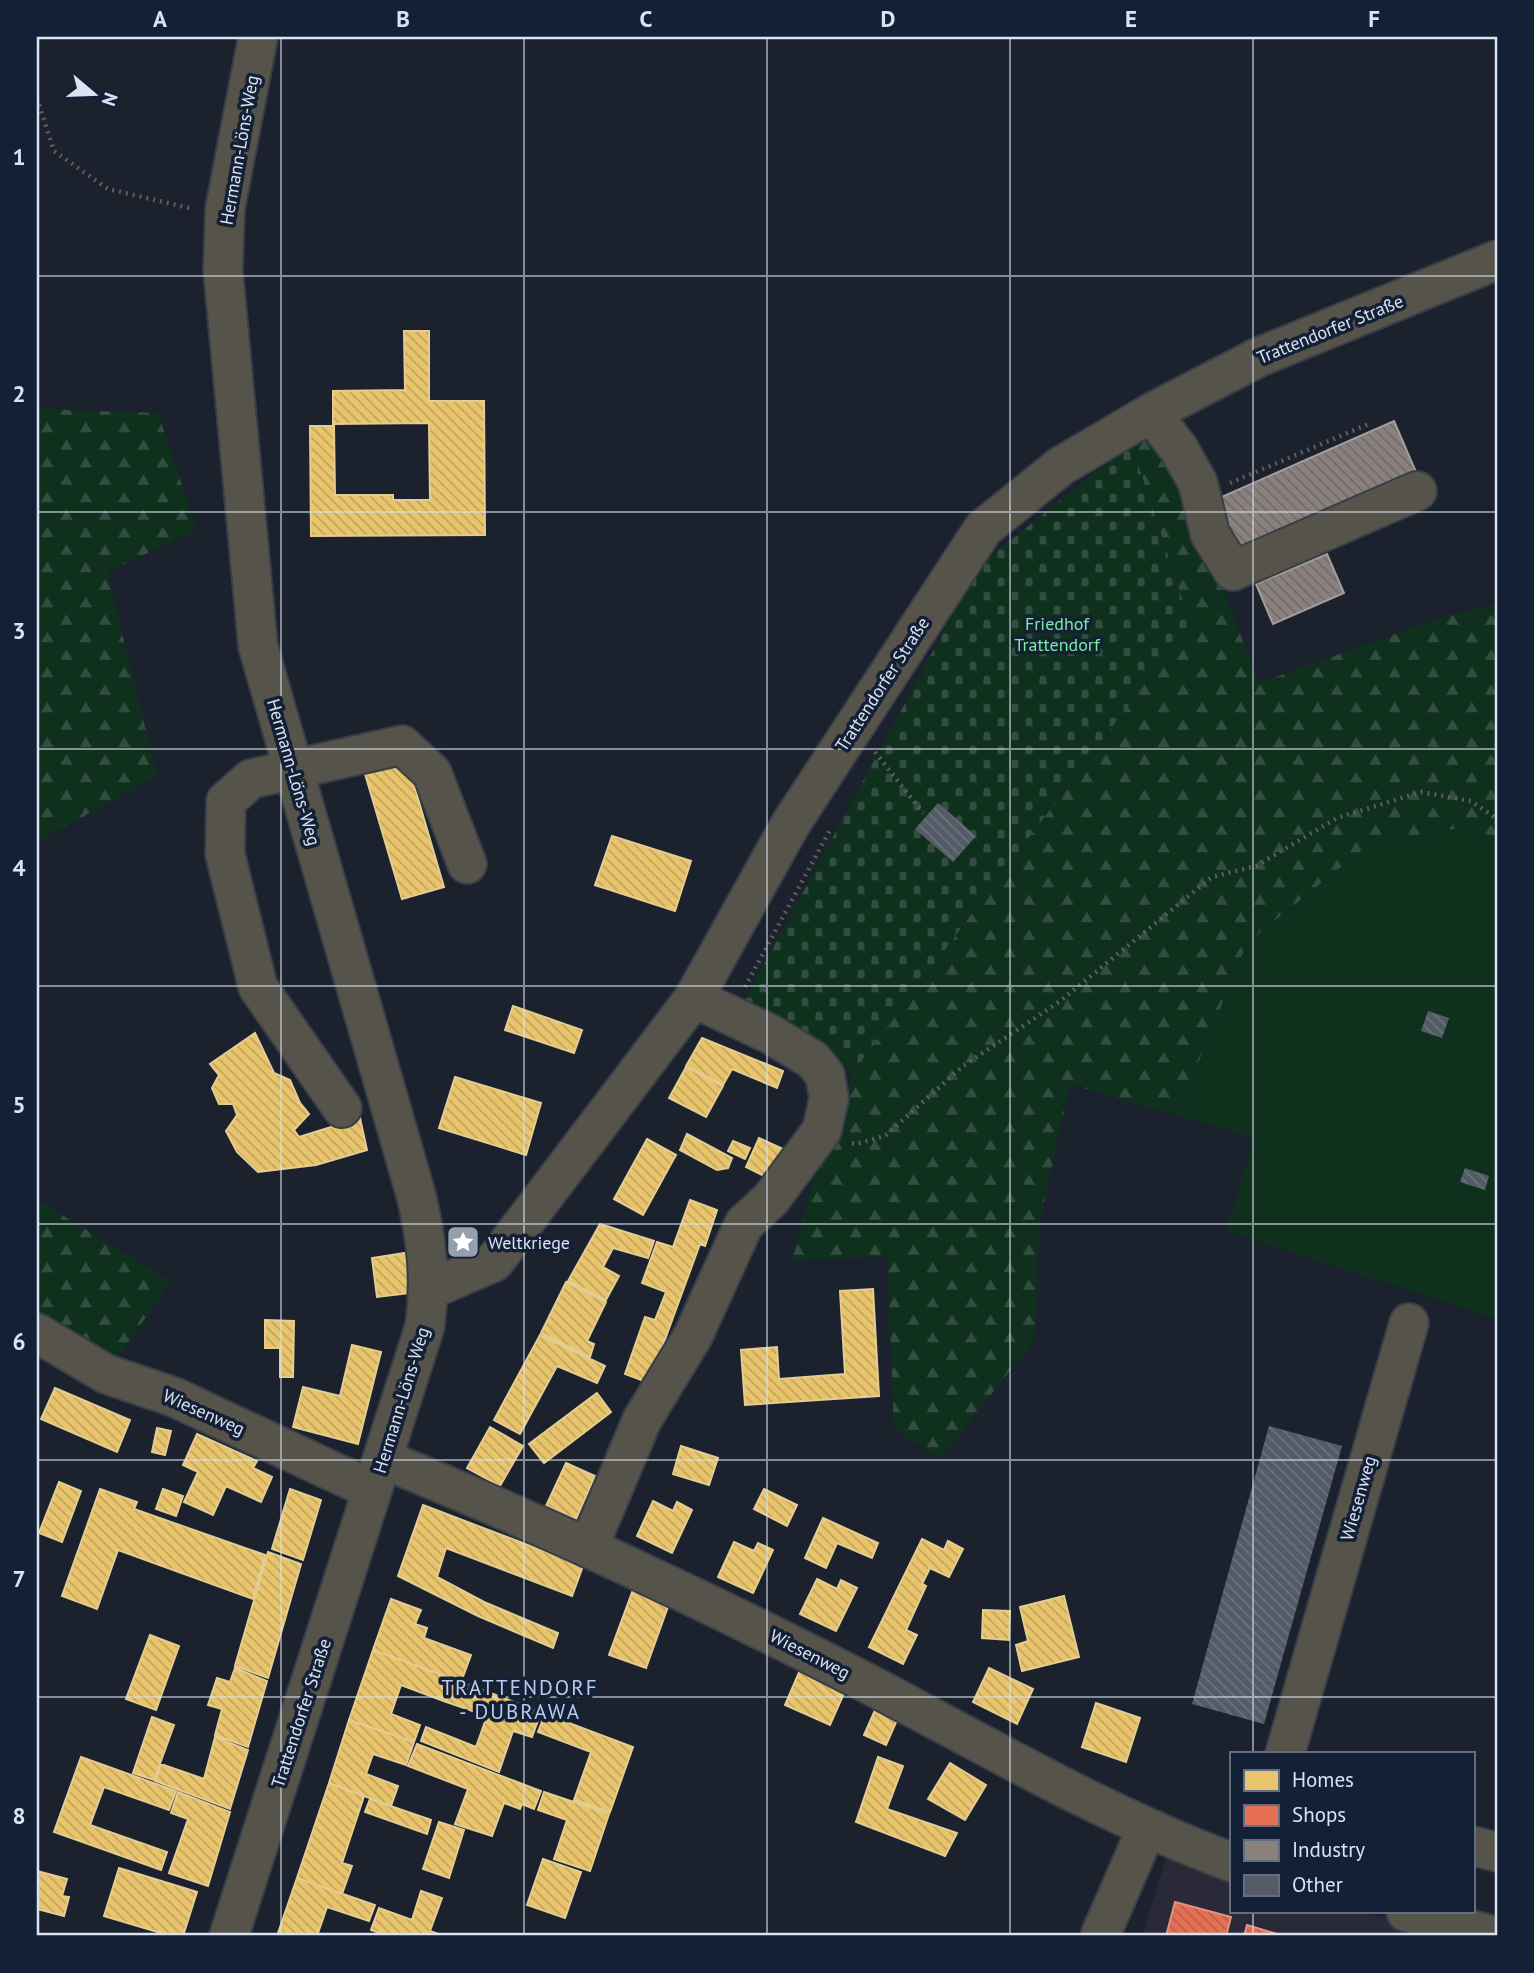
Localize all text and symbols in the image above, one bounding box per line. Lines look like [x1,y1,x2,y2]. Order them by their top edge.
text: A [153,4,167,33]
text: B [396,4,410,33]
text: C [640,4,653,33]
text: D [881,4,895,33]
text: E [1125,4,1137,33]
text: F [1368,4,1380,33]
north arrow [60,60,130,130]
street label: Hermann-Löns-Weg [215,73,263,227]
text: N [97,90,123,109]
text: 1 [12,142,26,171]
street label: Trattendorfer Straße [1254,289,1406,369]
text: 2 [12,379,26,408]
street label: Trattendorfer Straße [830,612,934,756]
park label: Friedhof Trattendorf [1014,612,1101,656]
text: 3 [12,616,26,645]
street label: Hermann-Löns-Weg [262,696,326,848]
text: 4 [12,853,26,882]
text: 5 [12,1090,26,1119]
place icon: Weltkriege [444,1223,482,1261]
place label: Weltkriege [488,1231,570,1254]
street label: Hermann-Löns-Weg [368,1324,434,1476]
text: 6 [12,1327,26,1356]
street label: Wiesenweg [160,1384,248,1440]
street label: Wiesenweg [1335,1453,1381,1543]
text: 7 [12,1564,26,1593]
street label: Wiesenweg [766,1624,854,1684]
street label: Trattendorfer Straße [266,1635,336,1791]
district label: TRATTENDORF - DUBRAWA [441,1674,599,1725]
legend [1230,1752,1474,1913]
text: Homes [1292,1766,1354,1793]
text: 8 [12,1801,26,1830]
text: Shops [1292,1801,1346,1828]
text: Industry [1292,1836,1365,1863]
text: Other [1292,1871,1343,1898]

